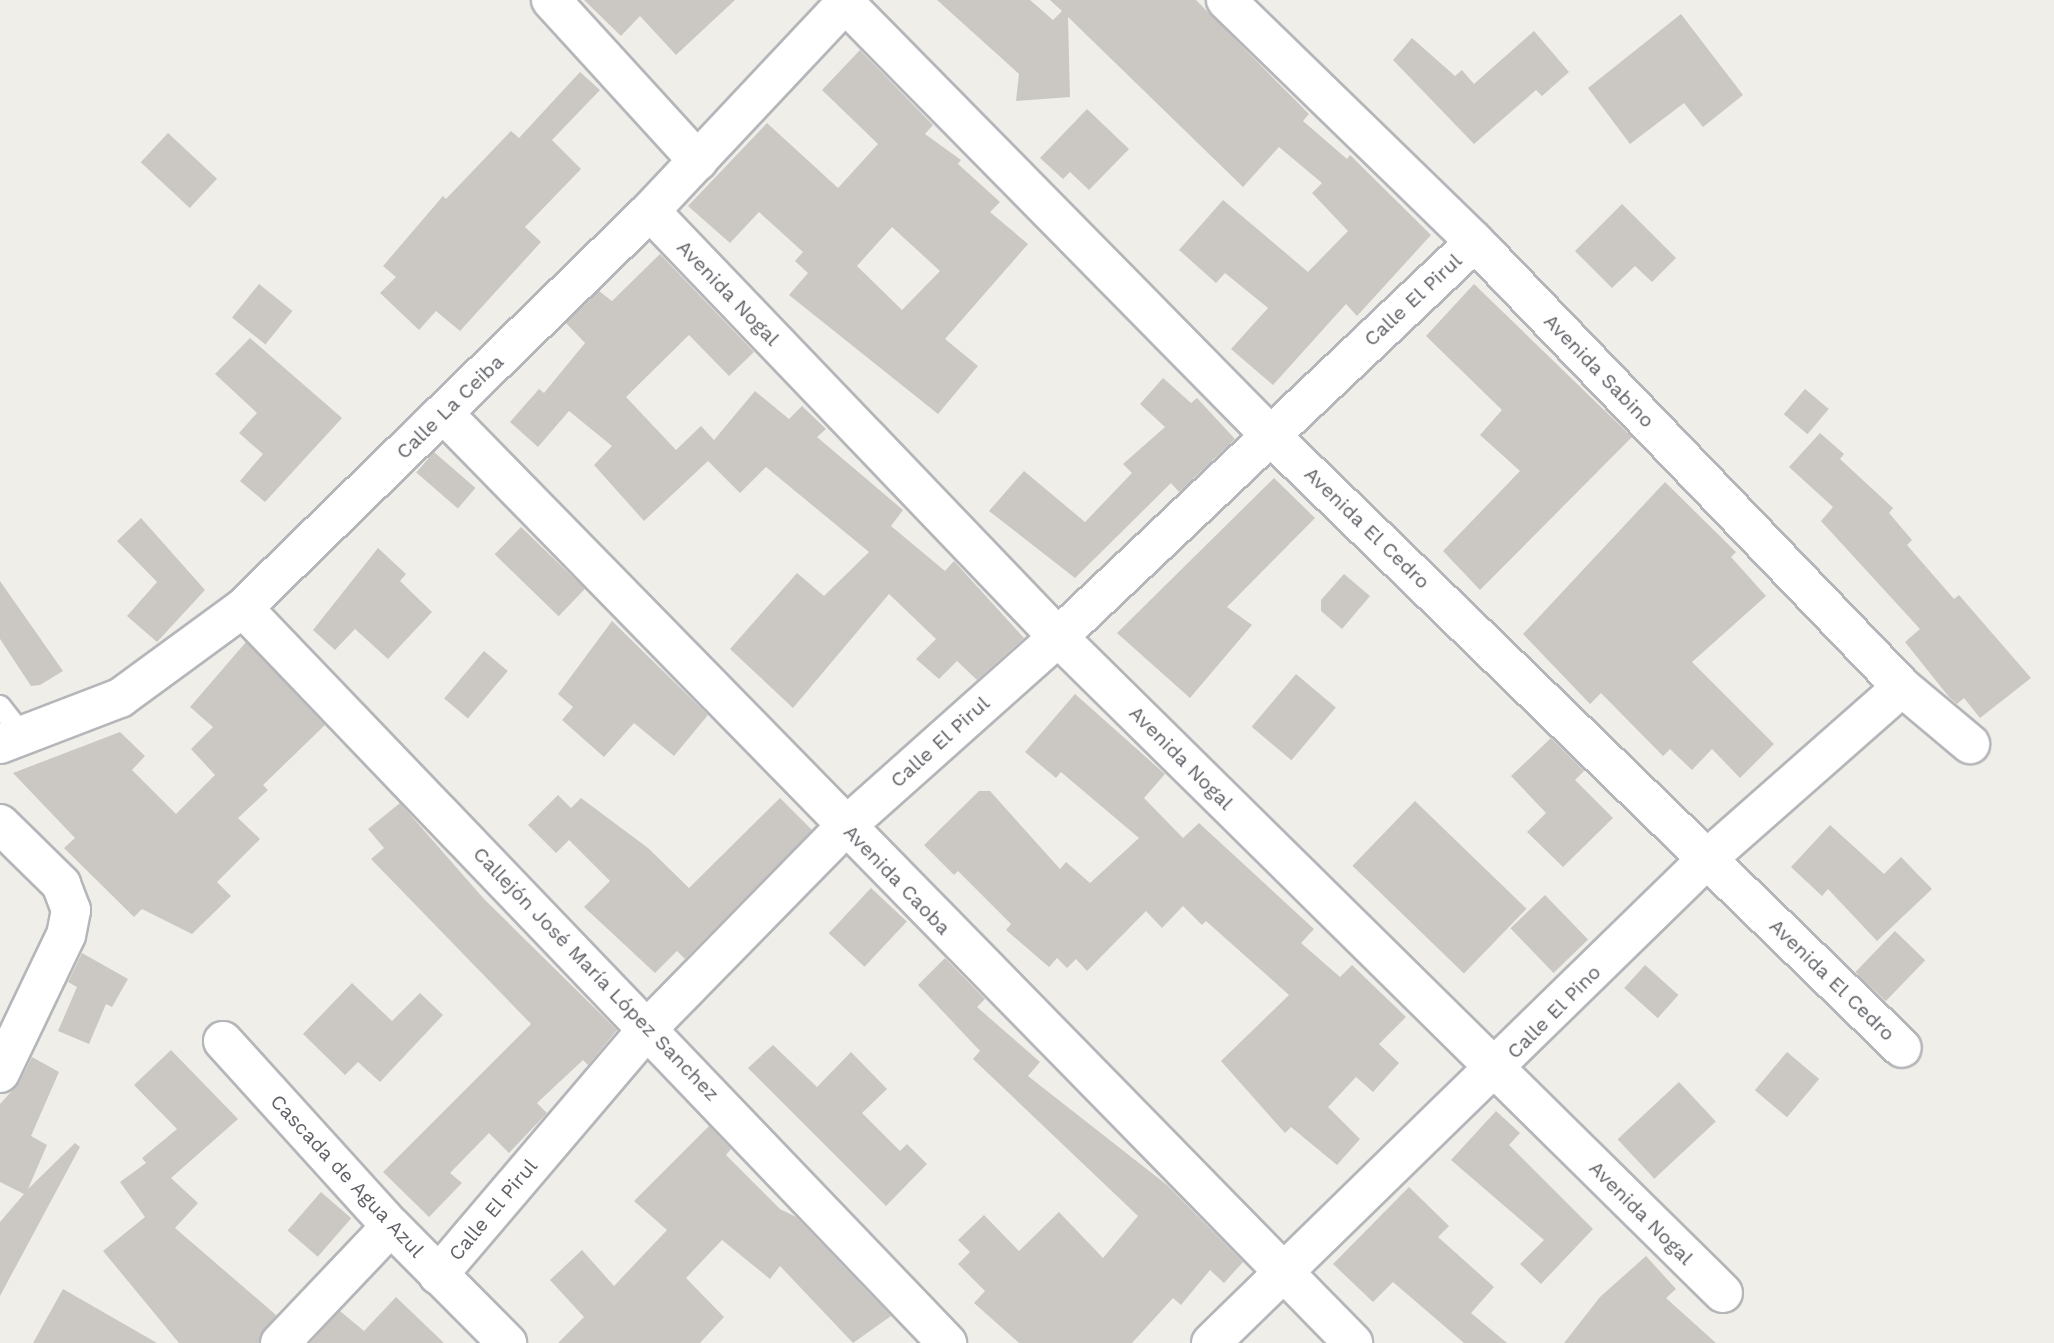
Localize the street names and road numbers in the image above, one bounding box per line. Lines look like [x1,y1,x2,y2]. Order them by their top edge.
street label: Avenida Nogal [672,235,784,351]
street label: Calle El Pirul [1359,248,1467,352]
street label: Avenida Sabino [1539,309,1659,433]
street label: Calle La Ceiba [391,350,509,464]
street label: Avenida El Cedro [1299,462,1435,594]
street label: Calle El Pirul [885,691,995,793]
street label: Avenida Nogal [1124,701,1238,815]
street label: Avenida Caoba [838,820,956,940]
street label: Callejón José María López Sanchez [468,842,724,1106]
street label: Avenida El Cedro [1764,914,1900,1046]
street label: Calle El Pino [1502,960,1606,1064]
street label: Cascada de Agua Azul [264,1089,430,1263]
street label: Calle El Pirul [443,1154,543,1266]
street label: Avenida Nogal [1584,1156,1698,1270]

